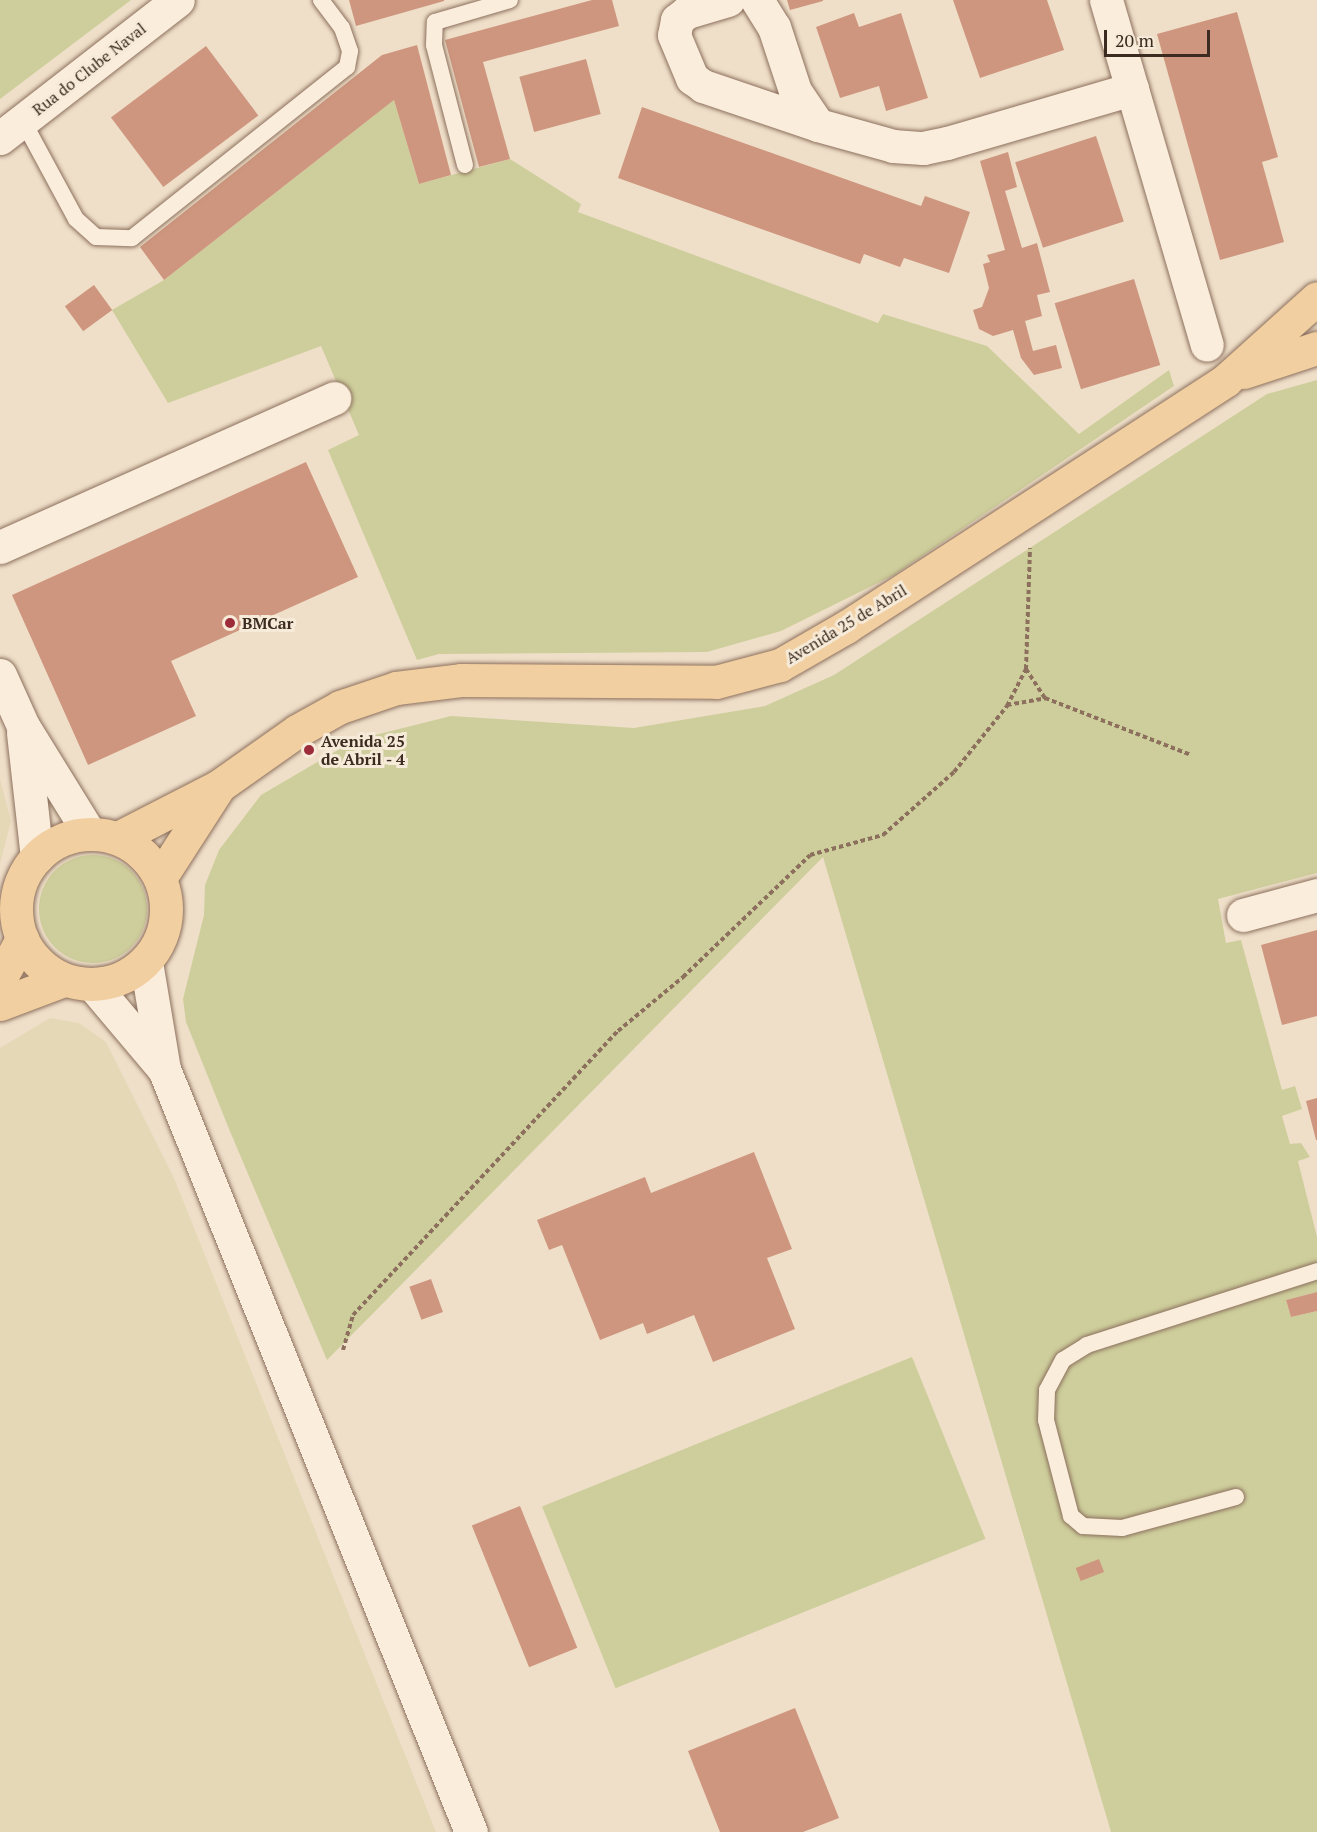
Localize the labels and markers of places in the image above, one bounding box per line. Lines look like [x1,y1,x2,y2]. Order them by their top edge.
place label: BMCar [242,613,294,633]
marker: BMCar [223,616,237,630]
place label: Avenida 25 de Abril - 4 [321,731,406,769]
marker: Avenida 25 de Abril - 4 [302,743,316,757]

